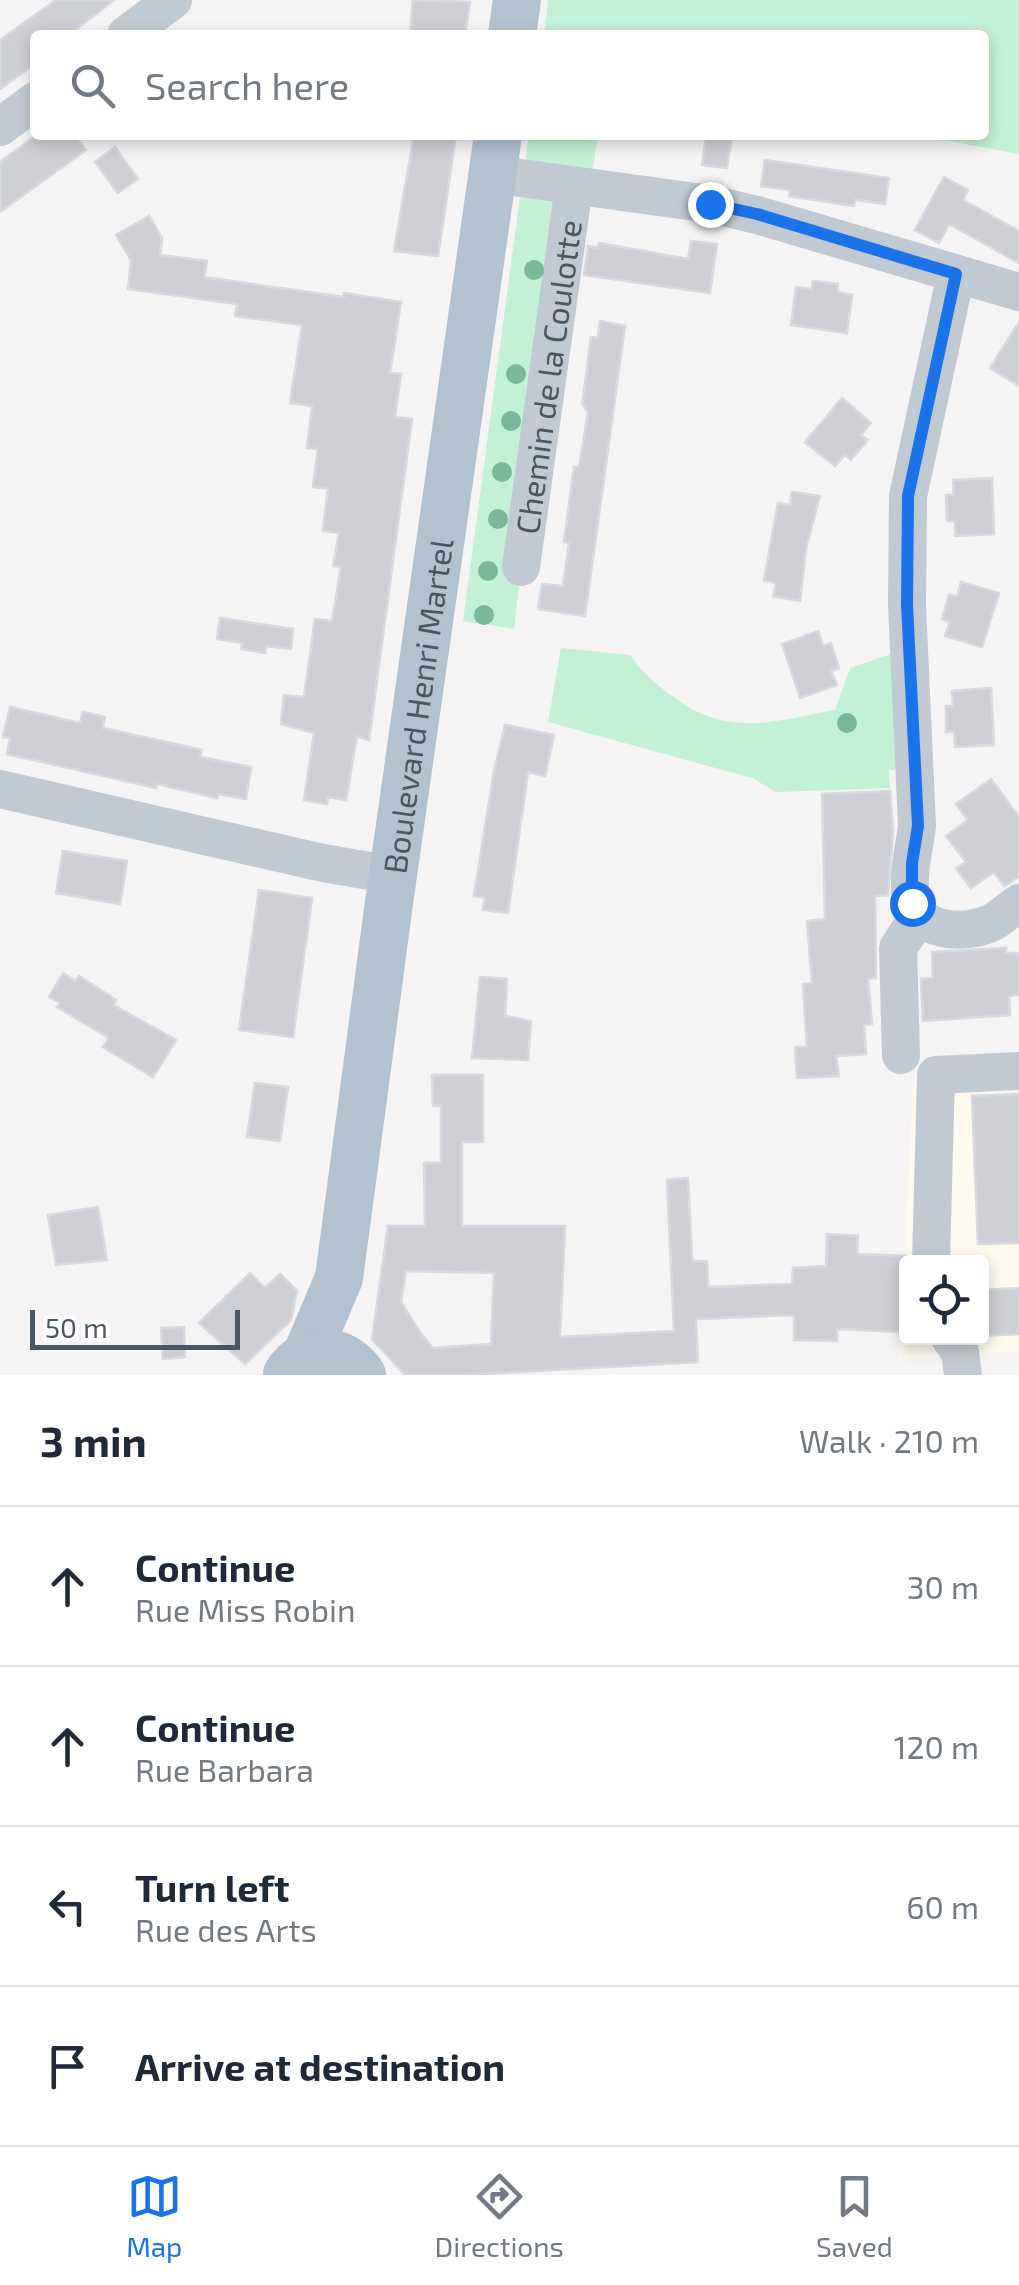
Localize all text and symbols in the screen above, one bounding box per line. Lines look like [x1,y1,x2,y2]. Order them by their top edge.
search box [30,30,989,140]
icon: search [65,58,120,113]
text: Search here [145,62,349,108]
route end [688,182,734,228]
street label: Chemin de la Coulotte [507,217,588,536]
street label: Boulevard Henri Martel [374,536,460,876]
route start [890,881,936,927]
map controls [899,1255,989,1345]
button: locate [899,1255,989,1345]
scale bar [30,1305,240,1350]
text: 50 m [45,1310,108,1344]
text: 3 min [40,1415,147,1465]
text: Walk · 210 m [799,1421,979,1459]
text: Continue [135,1544,295,1590]
icon: ahead [40,1559,95,1614]
text: 30 m [907,1567,979,1605]
text: Rue Miss Robin [135,1590,356,1628]
text: Continue [135,1704,295,1750]
icon: ahead [40,1719,95,1774]
text: 120 m [894,1727,979,1765]
text: Rue Barbara [135,1750,314,1788]
text: Turn left [135,1864,290,1910]
icon: left [40,1879,95,1934]
text: 60 m [906,1887,979,1925]
text: Rue des Arts [135,1910,317,1948]
icon: arrive [40,2039,95,2094]
text: Arrive at destination [135,2043,505,2089]
tab: Map [126,2169,182,2263]
tab: Directions [435,2169,564,2263]
tab: Saved [816,2169,893,2263]

